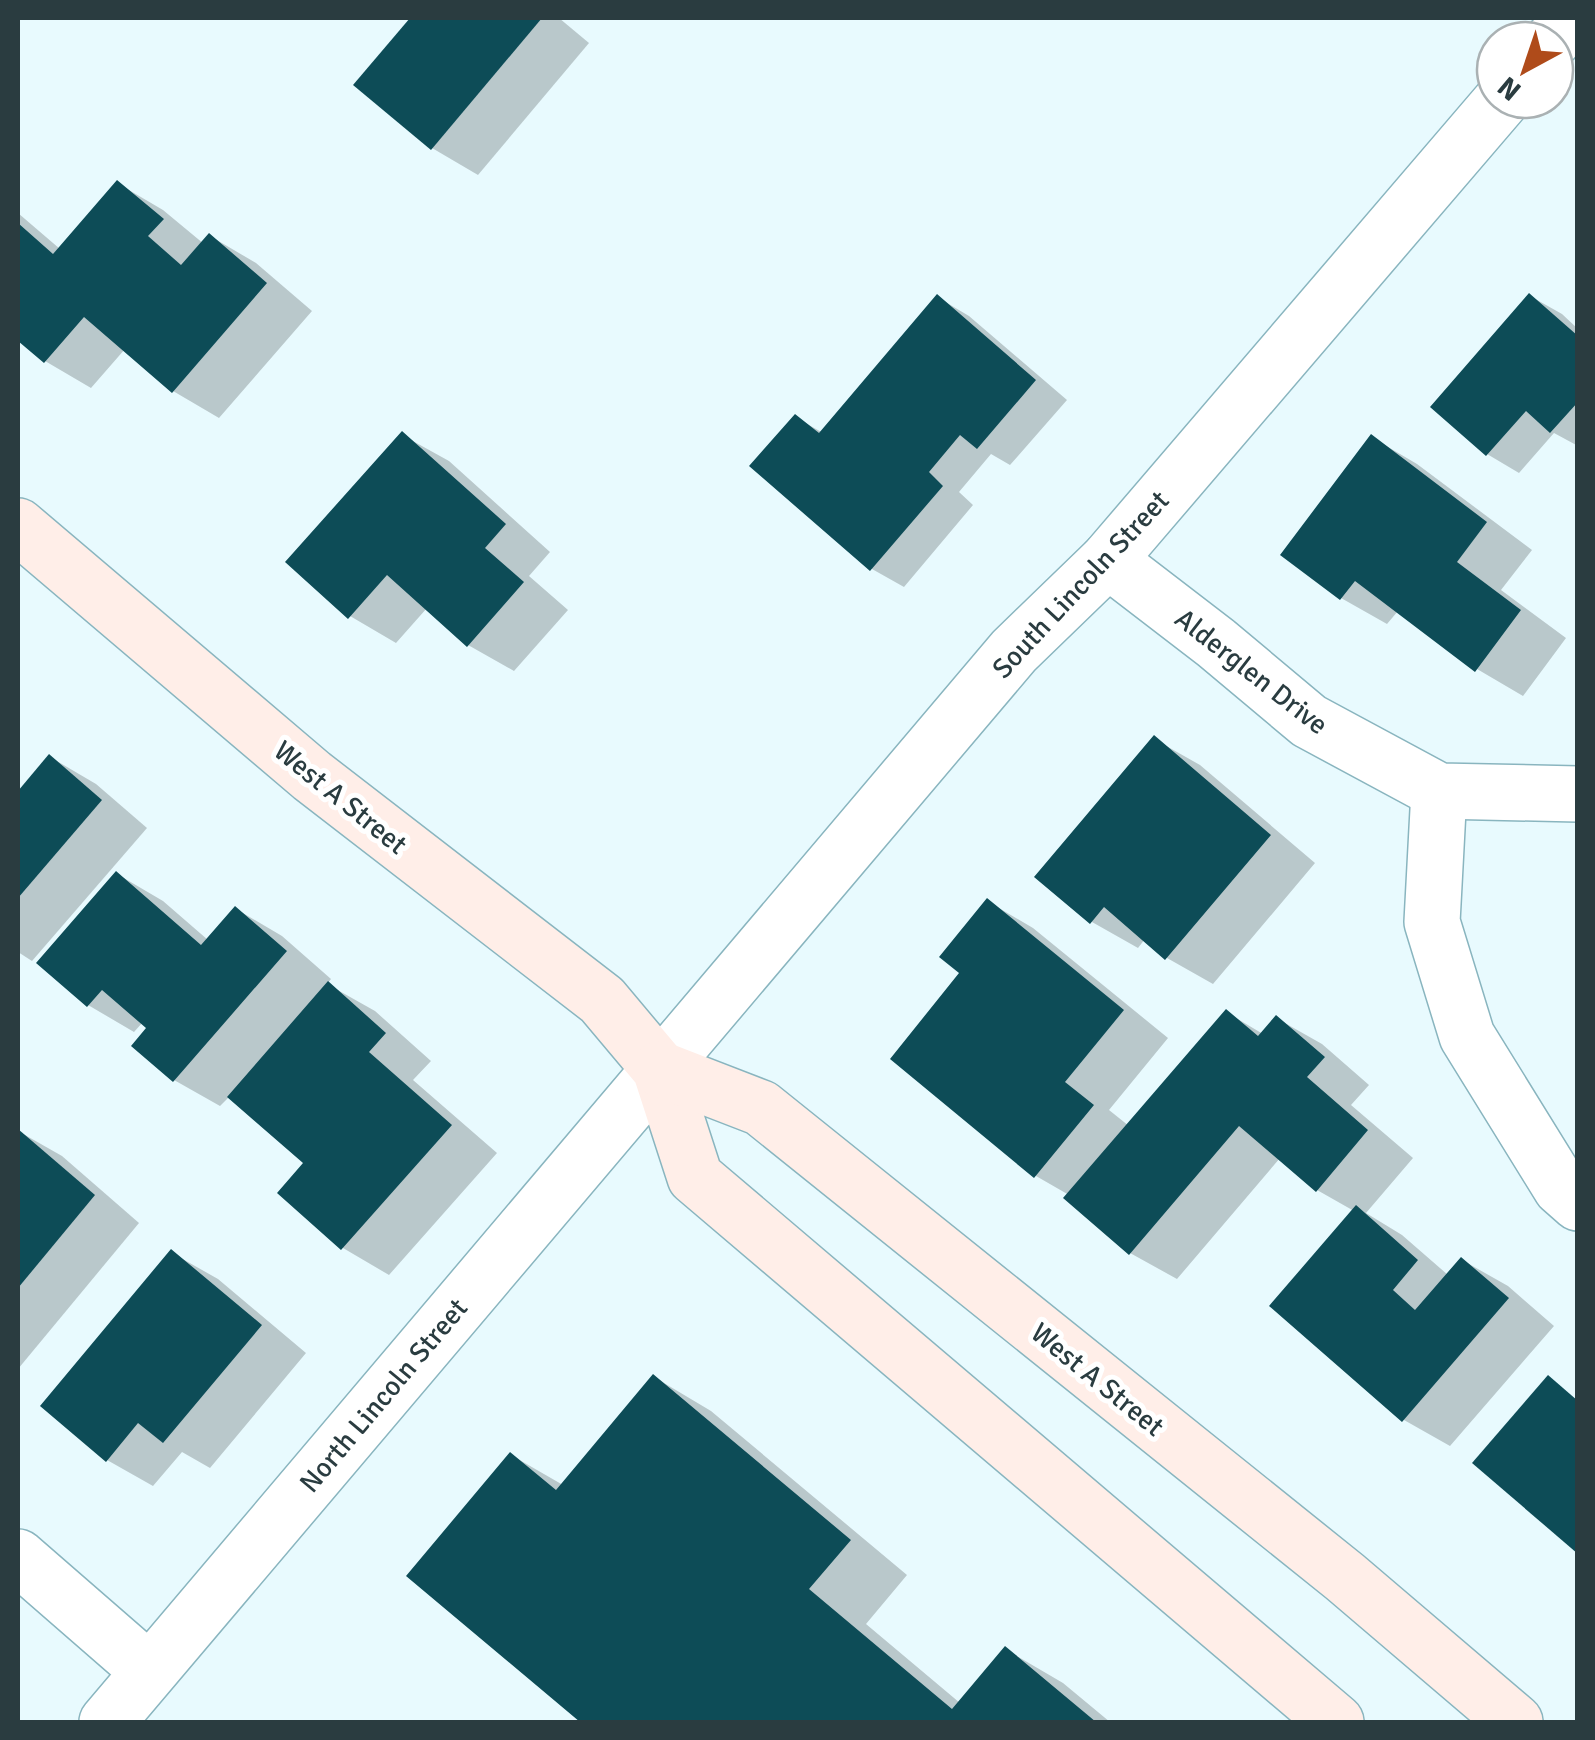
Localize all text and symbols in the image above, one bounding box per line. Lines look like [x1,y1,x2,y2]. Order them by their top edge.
north arrow [1475,20,1575,120]
text: N [1491,69,1528,108]
street label: South Lincoln Street [985,484,1176,685]
street label: Alderglen Drive [1168,602,1335,742]
street label: West A Street [267,734,414,862]
street label: North Lincoln Street [293,1292,475,1500]
street label: West A Street [1024,1316,1171,1444]

